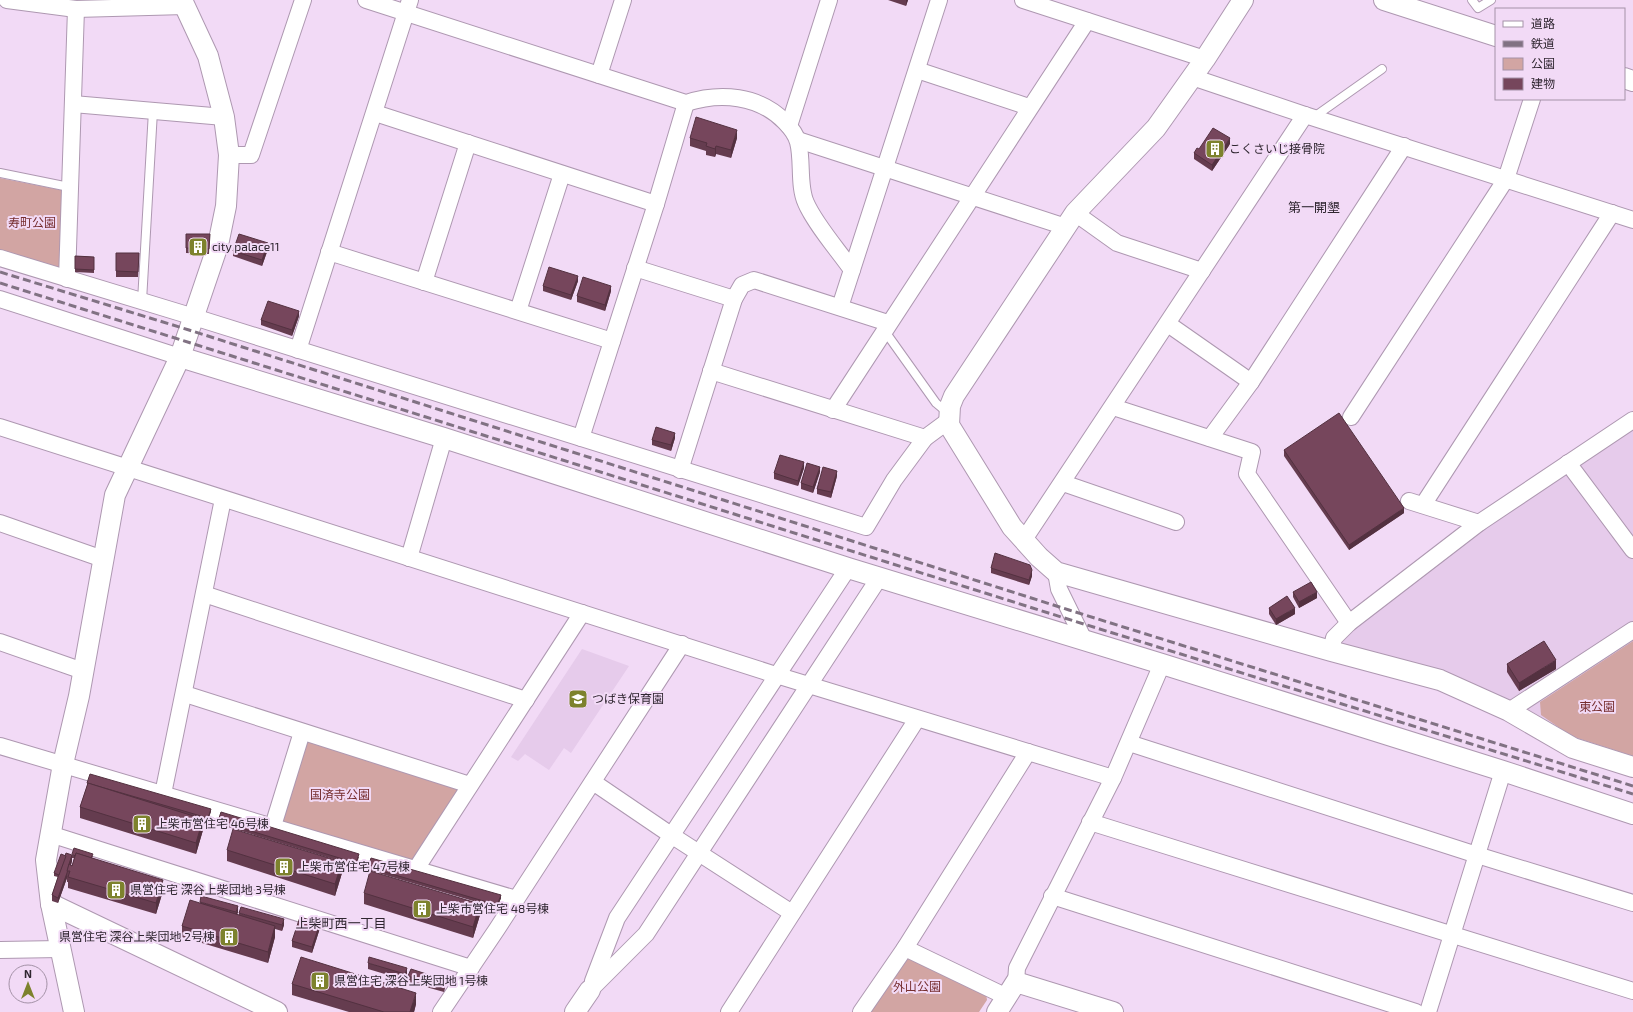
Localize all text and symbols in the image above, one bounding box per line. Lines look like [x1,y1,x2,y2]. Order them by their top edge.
legend [1495,8,1625,100]
text: 道路 [1531,16,1555,30]
text: 鉄道 [1531,36,1555,50]
text: 公園 [1531,56,1555,70]
text: 建物 [1531,76,1555,90]
building icon: こくさいじ接骨院 [1204,138,1226,160]
place label: こくさいじ接骨院 [1229,141,1325,155]
district label: 第一開墾 [1288,199,1340,215]
park label: 寿町公園 [8,215,56,229]
building icon: city palace11 [187,236,209,258]
place label: city palace11 [212,239,280,253]
school or university icon: つばき保育園 [567,688,589,710]
place label: つばき保育園 [592,691,664,705]
park label: 東公園 [1579,699,1615,713]
park label: 国済寺公園 [310,787,370,801]
building icon: 上柴市営住宅 46号棟 [131,813,153,835]
place label: 上柴市営住宅 46号棟 [156,816,269,830]
building icon: 上柴市営住宅 47号棟 [273,856,295,878]
place label: 上柴市営住宅 47号棟 [298,859,410,873]
building icon: 県営住宅 深谷上柴団地 3号棟 [105,879,127,901]
place label: 県営住宅 深谷上柴団地 3号棟 [130,882,286,896]
building icon: 上柴市営住宅 48号棟 [411,898,433,920]
place label: 上柴市営住宅 48号棟 [436,901,549,915]
district label: 上柴町西一丁目 [295,915,387,931]
building icon: 県営住宅 深谷上柴団地 2号棟 [218,926,240,948]
place label: 県営住宅 深谷上柴団地 2号棟 [59,929,215,943]
north arrow [8,964,48,1004]
text: N [24,967,32,980]
building icon: 県営住宅 深谷上柴団地 1号棟 [309,970,331,992]
place label: 県営住宅 深谷上柴団地 1号棟 [334,973,488,987]
park label: 外山公園 [893,979,941,993]

